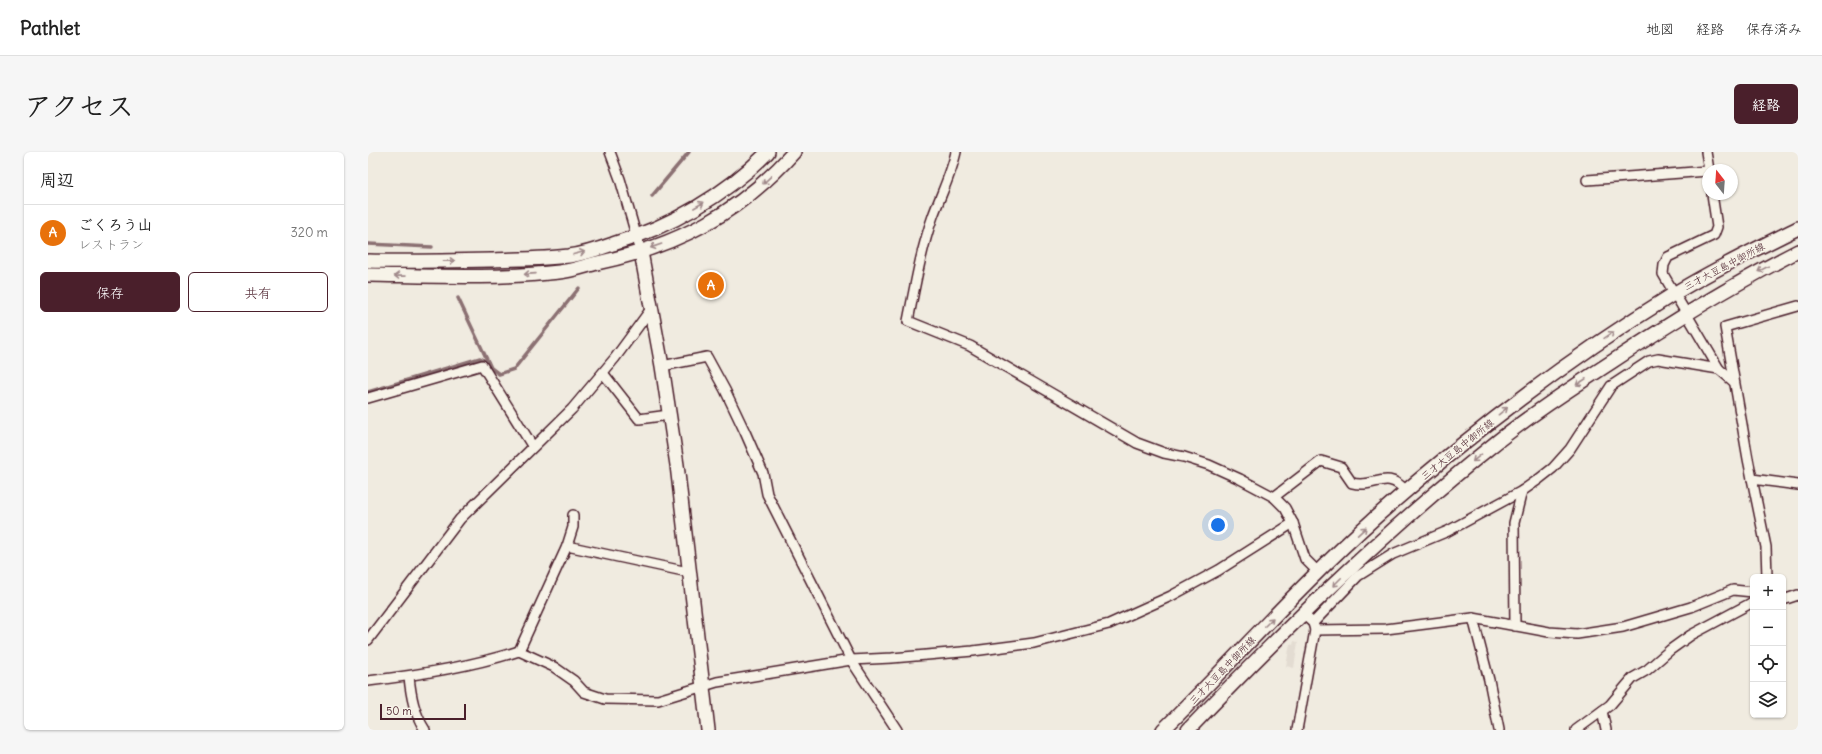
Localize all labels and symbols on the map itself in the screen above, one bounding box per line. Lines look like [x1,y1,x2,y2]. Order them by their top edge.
north arrow [1702,164,1738,200]
one-way arrow [762,175,772,185]
one-way arrow [693,201,705,209]
street label: 三才大豆島中御所線 [1681,240,1767,293]
one-way arrow [650,243,663,250]
one-way arrow [572,249,585,257]
one-way arrow [442,257,455,265]
one-way arrow [1758,266,1770,274]
pin: A [698,270,724,300]
one-way arrow [524,271,537,278]
one-way arrow [394,272,407,280]
one-way arrow [1604,331,1615,339]
one-way arrow [1576,377,1587,386]
one-way arrow [1498,406,1509,415]
street label: 三才大豆島中御所線 [1418,416,1496,483]
one-way arrow [1471,454,1482,463]
your location [1208,515,1228,535]
one-way arrow [1356,527,1366,536]
one-way arrow [1332,577,1342,586]
one-way arrow [1264,617,1274,627]
street label: 三才大豆島中御所線 [1186,633,1258,707]
scale bar [380,702,466,721]

